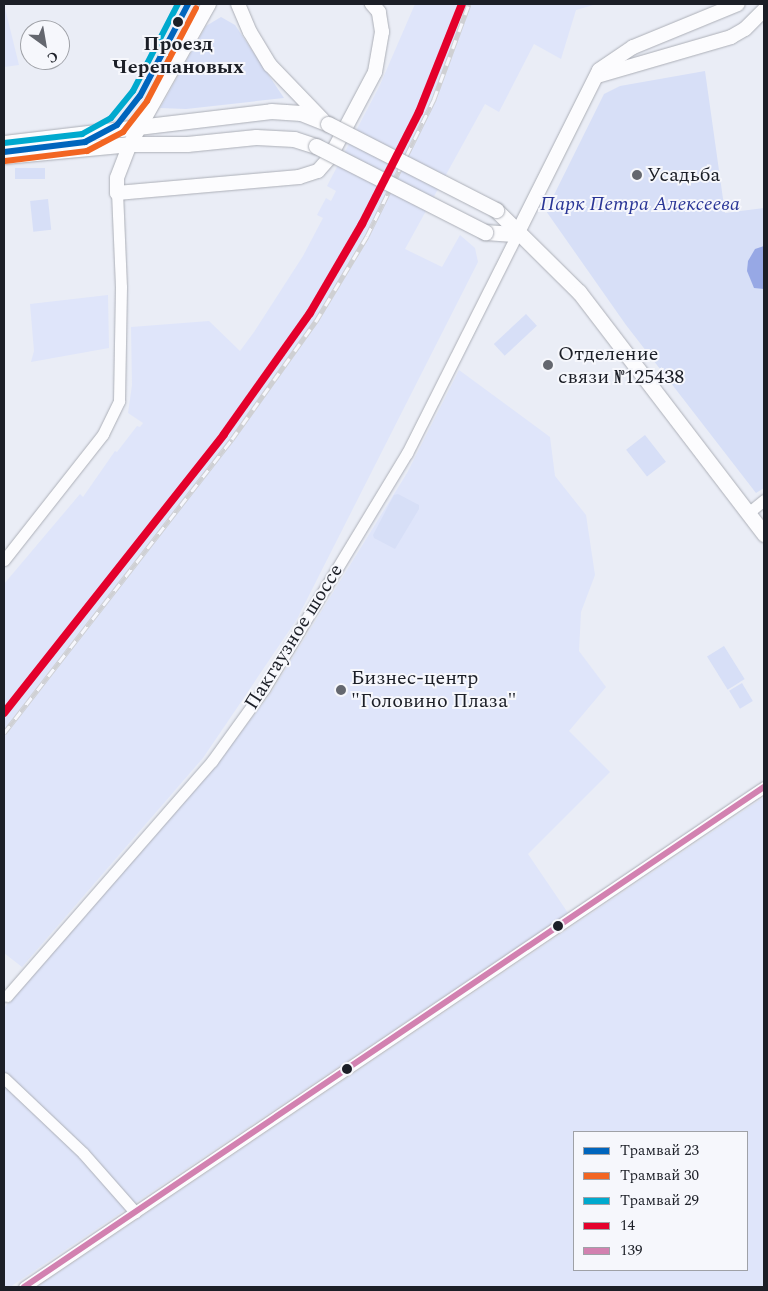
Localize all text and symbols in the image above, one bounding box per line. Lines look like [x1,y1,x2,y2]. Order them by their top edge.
marker: Проезд Черепановых [169,13,187,31]
north arrow [20,20,70,70]
place label: Проезд Черепановых [112,32,244,79]
text: С [43,46,62,69]
place label: Усадьба [647,163,720,187]
marker: Усадьба [631,169,643,181]
park label: Парк Петра Алексеева [540,192,740,216]
place label: Отделение связи №125438 [558,342,684,389]
marker: Отделение связи №125438 [542,359,554,371]
street label: Пакгаузное шоссе [240,560,348,714]
place label: Бизнес-центр "Головино Плаза" [351,666,516,713]
marker: Бизнес-центр "Головино Плаза" [335,684,347,696]
unlabelled marker [553,921,563,931]
unlabelled marker [342,1064,352,1074]
legend [573,1131,748,1271]
text: Трамвай 23 [620,1139,699,1162]
text: Трамвай 30 [620,1164,699,1187]
text: Трамвай 29 [620,1189,699,1212]
text: 14 [620,1214,635,1237]
text: 139 [620,1239,643,1262]

